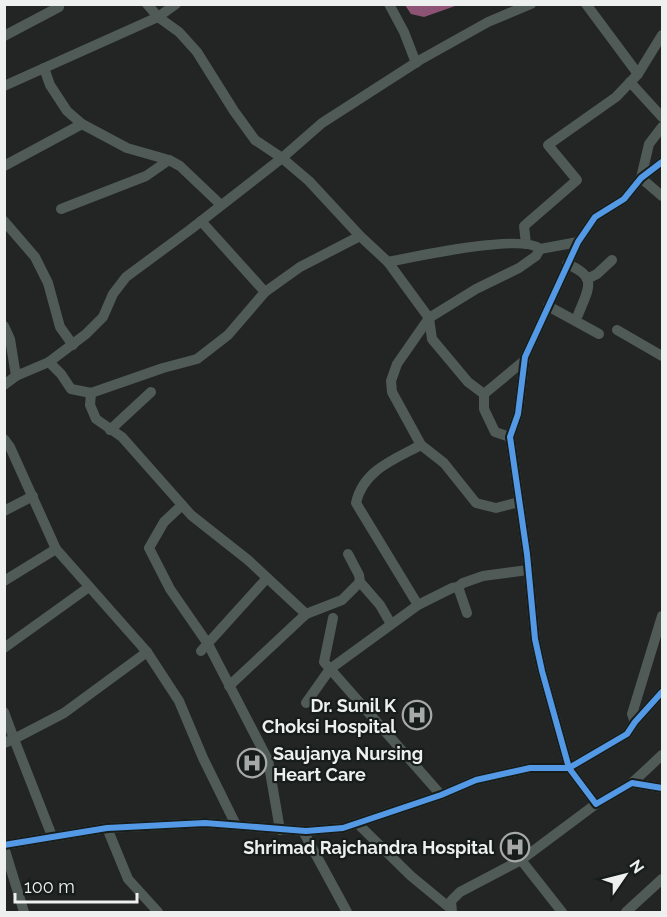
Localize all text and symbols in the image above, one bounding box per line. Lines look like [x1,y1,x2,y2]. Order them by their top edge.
place label: Dr. Sunil K Choksi Hospital [262,695,397,737]
hospital icon: Dr. Sunil K Choksi Hospital [401,699,433,731]
place label: Saujanya Nursing Heart Care [273,743,423,785]
hospital icon: Saujanya Nursing Heart Care [236,747,268,779]
hospital icon: Shrimad Rajchandra Hospital [499,831,531,863]
place label: Shrimad Rajchandra Hospital [243,837,494,858]
north arrow [595,845,655,905]
text: N [626,856,648,877]
scale bar [15,866,136,904]
text: 100 m [24,876,75,897]

